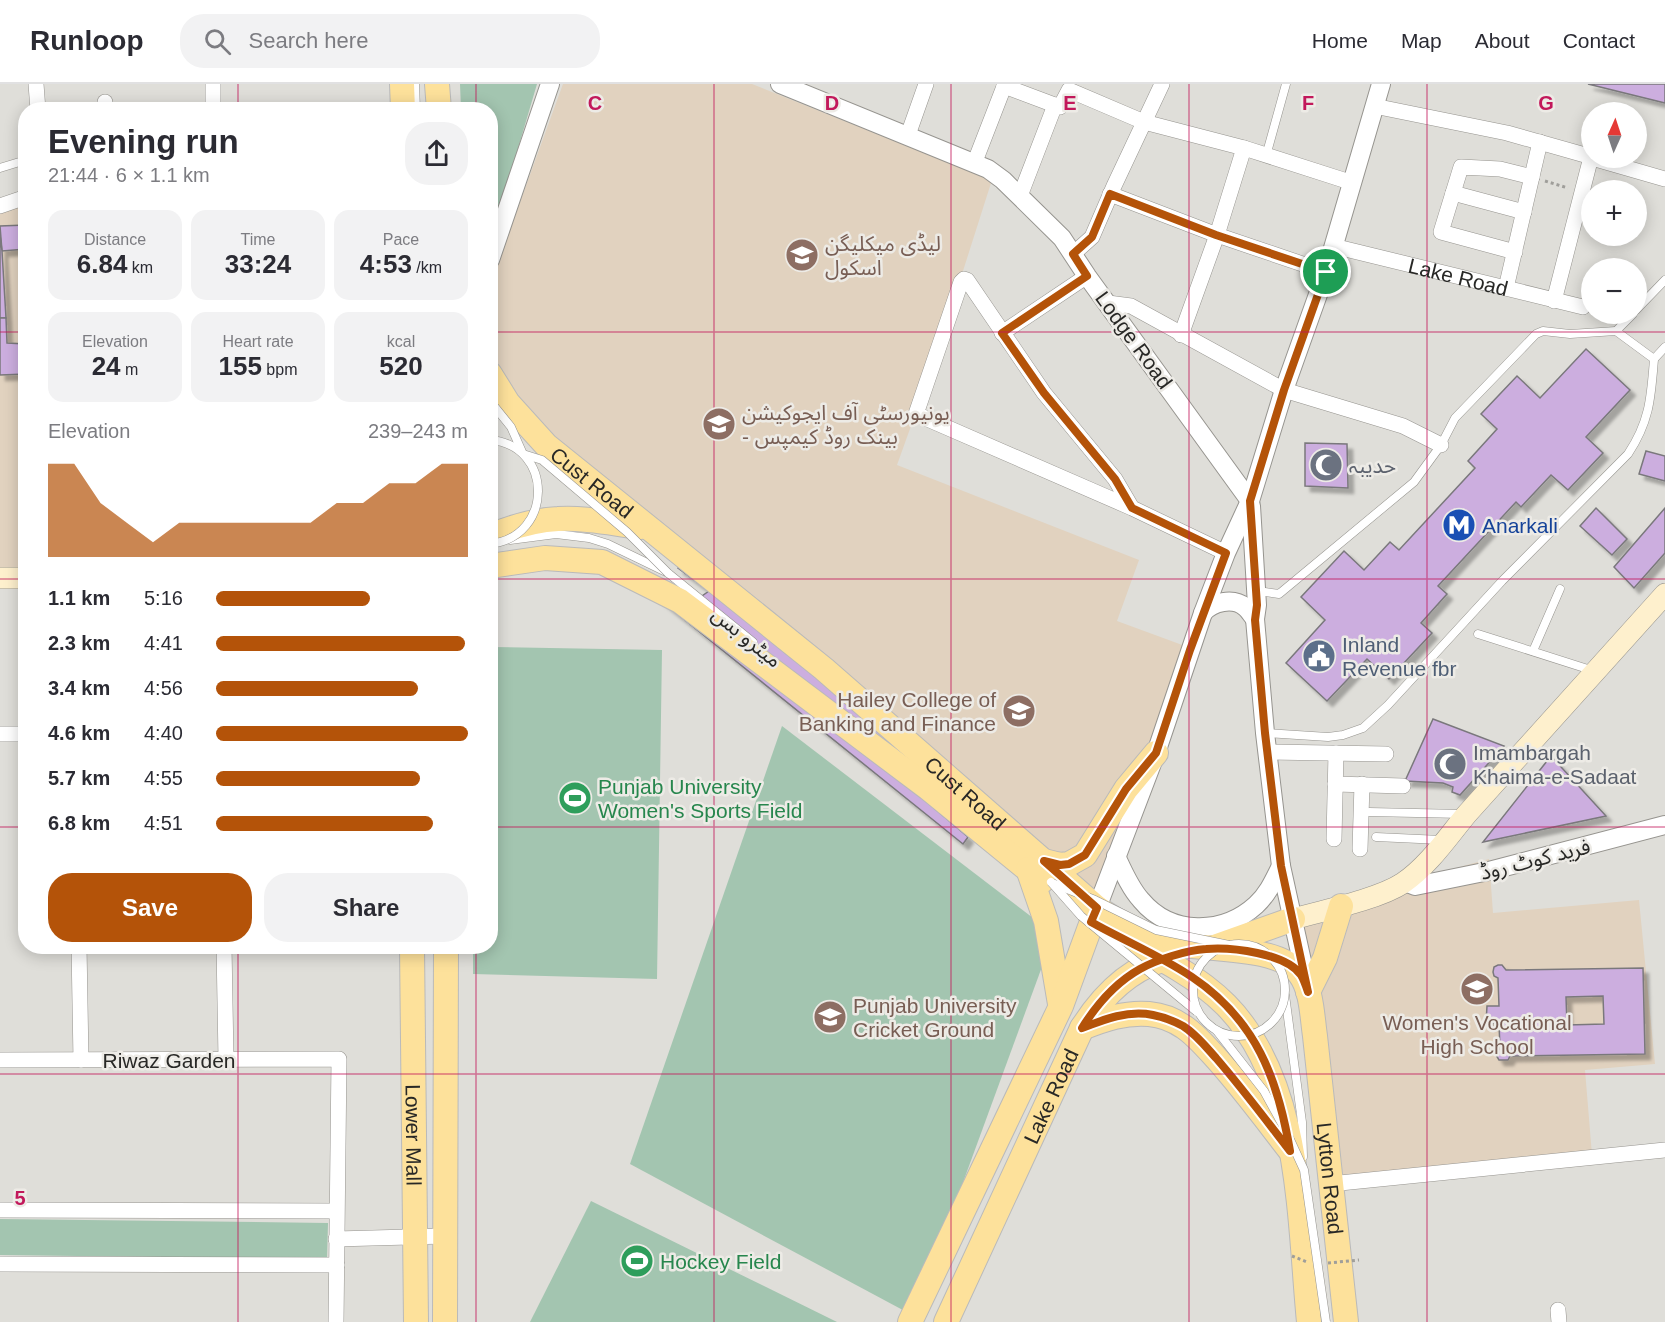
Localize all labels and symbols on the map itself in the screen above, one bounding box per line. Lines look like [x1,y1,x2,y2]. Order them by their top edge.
text: C [588,92,602,114]
text: D [825,92,839,114]
text: E [1063,92,1077,114]
text: F [1302,92,1314,114]
text: G [1538,92,1554,114]
north arrow [1581,102,1647,168]
place label: لیڈی میکلیگن اسکول [825,232,941,280]
school or university icon: لیڈی میکلیگن اسکول [784,237,820,273]
pin [1300,246,1351,297]
street label: Lake Road [1406,253,1510,300]
street label: Lodge Road [1091,287,1177,393]
place label: یونیورسٹی آف ایجوکیشن - بینک روڈ کیمپس [742,401,950,450]
school or university icon: یونیورسٹی آف ایجوکیشن - بینک روڈ کیمپس [701,406,737,442]
street label: Cust Road [546,442,638,522]
mosque icon: حدیبہ [1308,447,1344,483]
place label: حدیبہ [1349,454,1396,477]
metro station icon: Anarkali [1441,507,1477,543]
place label: Anarkali [1482,514,1558,537]
street label: میٹرو بس [707,602,786,673]
place label: Inland Revenue fbr [1342,633,1456,680]
public building icon: Inland Revenue fbr [1301,638,1337,674]
place label: Hailey College of Banking and Finance [799,688,996,735]
school or university icon: Hailey College of Banking and Finance [1001,693,1037,729]
place label: Imambargah Khaima-e-Sadaat [1473,741,1637,788]
mosque icon: Imambargah Khaima-e-Sadaat [1432,746,1468,782]
street label: Cust Road [921,752,1011,834]
place label: Punjab University Women's Sports Field [598,775,802,822]
sports icon: Punjab University Women's Sports Field [557,780,593,816]
street label: فرید کوٹ روڈ [1478,834,1593,885]
school or university icon: Women's Vocational High School [1459,971,1495,1007]
place label: Punjab University Cricket Ground [853,994,1017,1041]
school or university icon: Punjab University Cricket Ground [812,999,848,1035]
place label: Women's Vocational High School [1382,1011,1572,1058]
street label: Lake Road [1019,1045,1082,1147]
street label: Riwaz Garden [102,1049,236,1072]
street label: Lower Mall [402,1084,426,1186]
street label: Lytton Road [1313,1121,1348,1236]
text: 5 [14,1187,26,1209]
sports icon: Hockey Field [619,1243,655,1279]
place label: Hockey Field [660,1250,781,1273]

